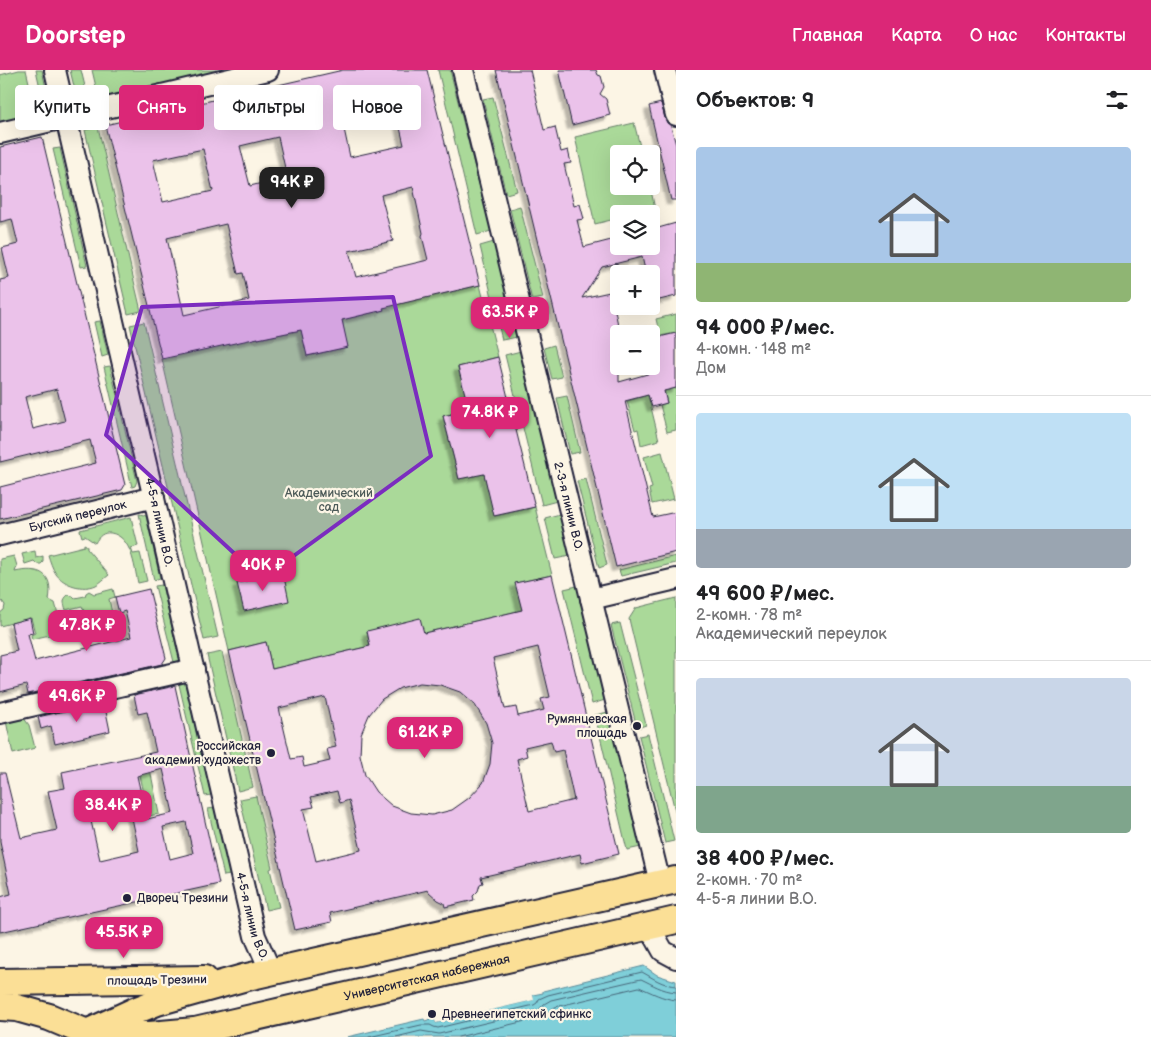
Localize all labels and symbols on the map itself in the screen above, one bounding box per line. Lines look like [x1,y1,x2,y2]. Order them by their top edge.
pin: 94K ₽ [257,166,327,209]
pin: 63.5K ₽ [464,296,556,339]
pin: 74.8K ₽ [444,396,536,439]
street label: 2-3-я линии В.О. [550,460,586,553]
street label: 4-5-я линии В.О. [141,476,176,568]
park label: Академический сад [284,486,373,515]
street label: Бугский переулок [28,497,128,536]
pin: 40K ₽ [228,550,298,592]
pin: 47.8K ₽ [41,610,133,652]
pin: 49.6K ₽ [31,680,123,723]
place label: Румянцевская площадь [547,712,627,741]
pin: 61.2K ₽ [379,716,471,759]
marker: Румянцевская площадь [631,720,643,732]
place label: Российская академия художеств [145,739,262,768]
marker: Российская академия художеств [265,747,277,759]
pin: 38.4K ₽ [67,790,159,832]
street label: 4-5-я линии В.О. [233,871,272,963]
place label: Дворец Трезини [137,891,228,906]
marker: Дворец Трезини [121,892,133,904]
pin: 45.5K ₽ [78,916,170,959]
street label: Университетская набережная [342,951,512,1004]
street label: площадь Трезини [107,972,207,989]
place label: Древнеегипетский сфинкс [442,1007,591,1022]
marker: Древнеегипетский сфинкс [426,1008,438,1020]

